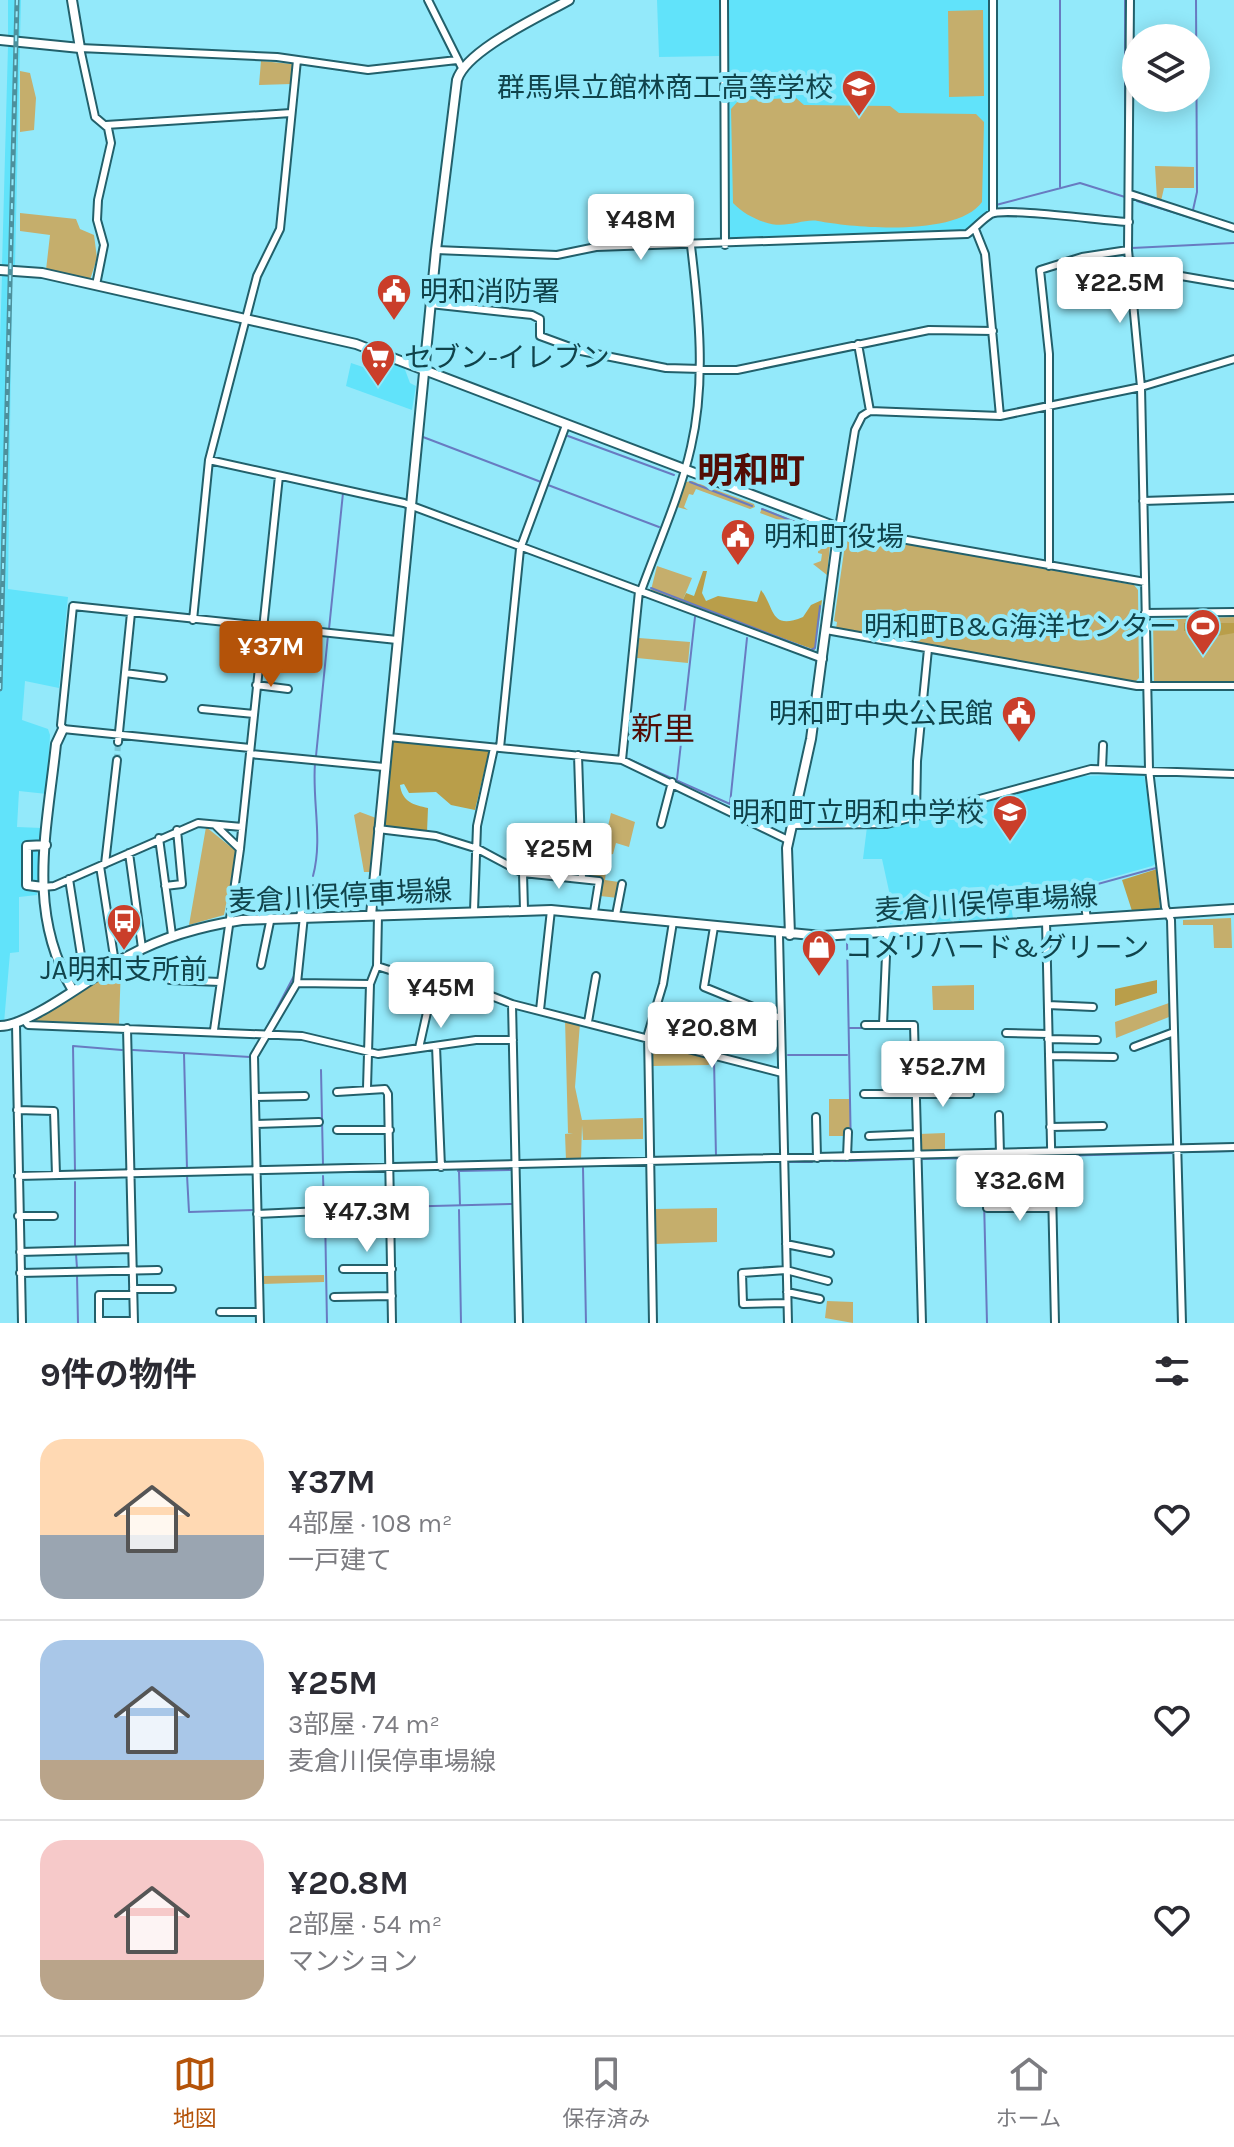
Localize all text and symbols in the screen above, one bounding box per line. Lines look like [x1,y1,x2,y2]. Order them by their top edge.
map controls [1122,24,1210,112]
button: layers [1122,24,1210,112]
school or university icon: 群馬県立館林商工高等学校 [840,68,878,118]
place label: 群馬県立館林商工高等学校 [497,71,833,104]
pin: ¥48M [594,194,688,262]
text: ¥48M [606,204,676,235]
pin: ¥22.5M [1055,257,1185,325]
text: ¥22.5M [1075,267,1165,298]
public building icon: 明和消防署 [375,272,413,322]
place label: 明和消防署 [420,275,560,308]
supermarket icon: セブン-イレブン [359,338,397,388]
place label: セブン-イレブン [404,341,610,374]
district label: 明和町 [697,450,805,492]
public building icon: 明和町役場 [719,517,757,567]
place label: 明和町役場 [764,520,904,553]
sports icon: 明和町B&G海洋センター [1184,607,1222,657]
place label: 明和町B&G海洋センター [864,610,1177,643]
pin: ¥37M [224,621,318,689]
text: ¥37M [237,631,305,662]
public building icon: 明和町中央公民館 [1000,694,1038,744]
place label: 明和町中央公民館 [769,697,993,730]
district label: 新里 [631,711,695,748]
school or university icon: 明和町立明和中学校 [991,793,1029,843]
place label: 明和町立明和中学校 [732,796,984,829]
pin: ¥25M [512,823,606,891]
text: ¥25M [525,833,593,864]
street label: 麦倉川俣停車場線 [227,874,453,918]
street label: 麦倉川俣停車場線 [873,879,1099,927]
bus stop icon: JA明和支所前 [105,902,143,952]
shop icon: コメリハード&グリーン [800,928,838,978]
place label: コメリハード&グリーン [845,931,1149,964]
place label: JA明和支所前 [40,953,208,986]
pin: ¥45M [394,962,488,1030]
text: ¥45M [407,972,475,1003]
pin: ¥20.8M [647,1002,777,1070]
text: ¥20.8M [666,1012,758,1043]
pin: ¥52.7M [878,1041,1008,1109]
text: ¥52.7M [899,1051,987,1082]
pin: ¥32.6M [955,1155,1085,1223]
text: ¥32.6M [974,1165,1066,1196]
pin: ¥47.3M [302,1186,432,1254]
text: ¥47.3M [323,1196,411,1227]
icon: filters [1150,1349,1194,1393]
text: 9件の物件 [40,1355,197,1395]
text: ¥37M [288,1462,376,1502]
icon: home [104,1471,200,1567]
icon: heart [1150,1497,1194,1541]
text: 4部屋 · 108 m² [288,1508,452,1539]
text: 一戸建て [288,1545,392,1576]
text: ¥25M [288,1663,378,1703]
icon: home [104,1672,200,1768]
icon: heart [1150,1698,1194,1742]
text: 3部屋 · 74 m² [288,1709,440,1740]
text: 麦倉川俣停車場線 [288,1746,496,1777]
text: ¥20.8M [288,1863,409,1903]
icon: home [104,1872,200,1968]
icon: heart [1150,1898,1194,1942]
text: 2部屋 · 54 m² [288,1909,442,1940]
text: マンション [288,1946,418,1977]
tab: 地図 [173,2052,217,2132]
tab: 保存済み [562,2052,650,2132]
tab: ホーム [996,2052,1061,2132]

